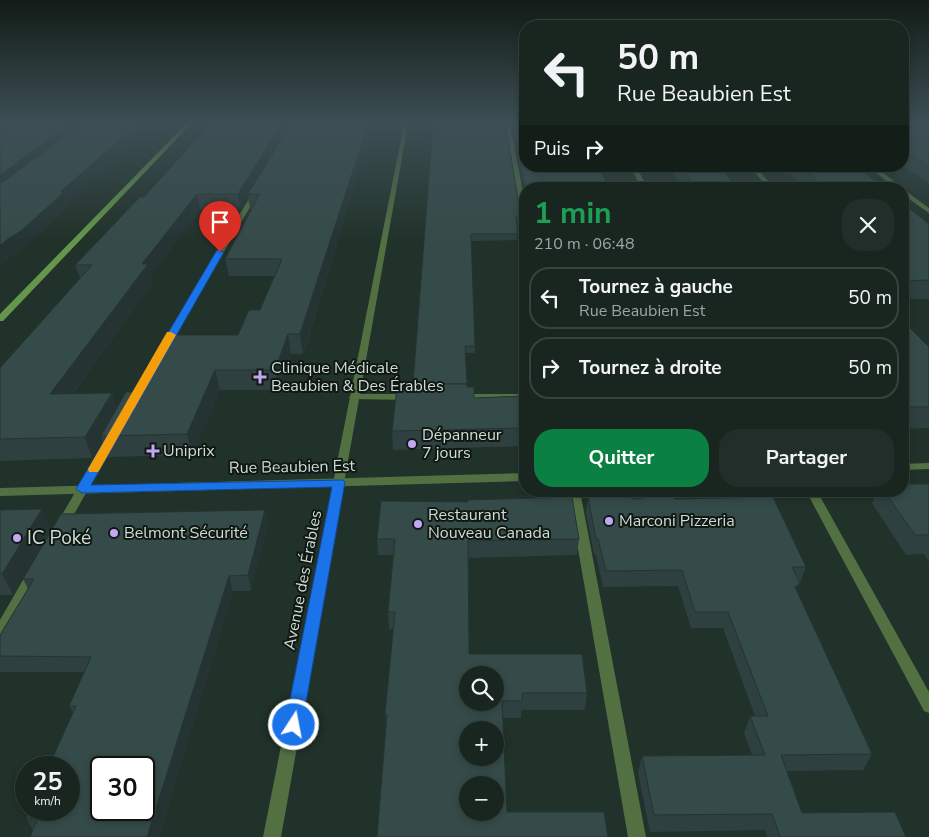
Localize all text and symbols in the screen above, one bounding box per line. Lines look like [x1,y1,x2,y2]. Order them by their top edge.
text: 50 m [617,34,699,81]
icon: left [534,40,599,105]
text: Rue Beaubien Est [617,79,791,109]
icon: right [580,135,608,163]
text: Puis [534,136,570,162]
text: 1 min [534,193,612,234]
button: close [842,199,894,251]
pin [199,201,241,252]
icon: arrive [206,208,234,236]
text: 210 m · 06:48 [534,233,635,255]
text: Tournez à gauche [579,274,733,300]
icon: left [536,284,564,312]
text: 50 m [848,285,892,311]
text: Rue Beaubien Est [579,300,705,322]
icon: right [536,354,564,382]
text: Tournez à droite [579,355,722,381]
text: 50 m [848,355,892,381]
place label: Clinique Médicale Beaubien & Des Érables [271,357,444,397]
marker: Clinique Médicale Beaubien & Des Érables [253,370,267,384]
place label: Dépanneur 7 jours [422,424,502,464]
button: Quitter [534,429,709,487]
button: Partager [719,429,894,487]
marker: Dépanneur 7 jours [406,438,418,450]
place label: Uniprix [163,440,215,462]
marker: Uniprix [147,445,159,457]
street label: Rue Beaubien Est [229,455,356,479]
place label: Restaurant Nouveau Canada [428,504,550,544]
street label: Avenue des Érables [279,508,327,652]
place label: Marconi Pizzeria [619,510,735,532]
marker: Marconi Pizzeria [603,515,615,527]
marker: Restaurant Nouveau Canada [412,518,424,530]
place label: Belmont Sécurité [124,522,248,544]
place label: IC Poké [27,525,91,551]
marker: Belmont Sécurité [108,527,120,539]
marker: IC Poké [11,532,23,544]
map controls [459,666,504,821]
button: search [459,666,504,711]
position arrow [267,698,319,750]
button: + [459,721,504,766]
speed limit sign: 30 [90,756,155,821]
text: 25 [32,765,63,799]
button: − [459,776,504,821]
text: km/h [34,793,61,809]

